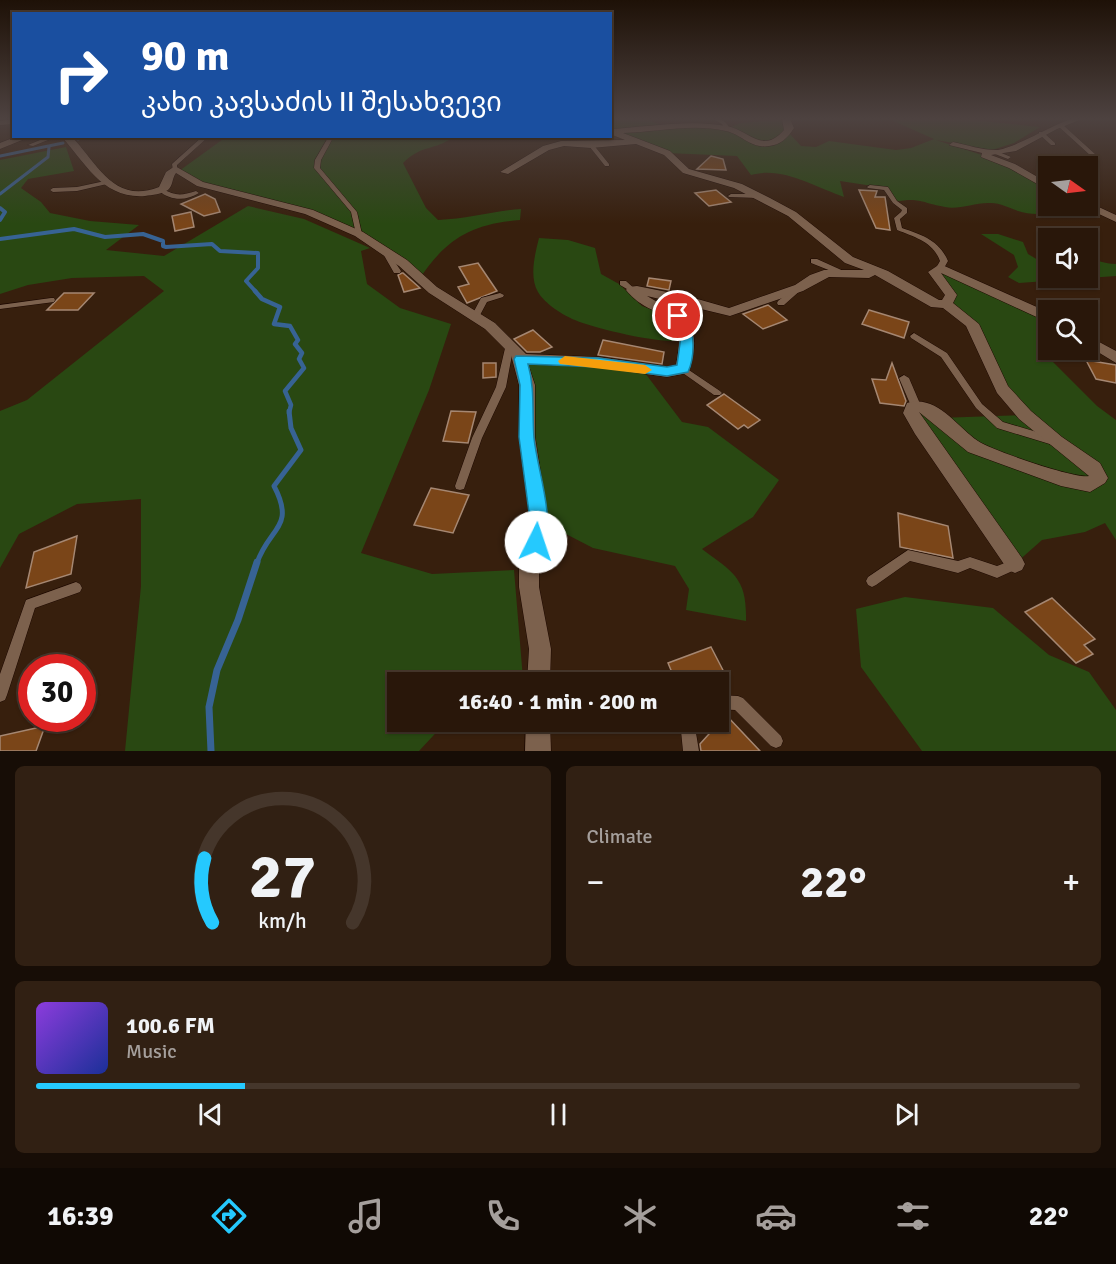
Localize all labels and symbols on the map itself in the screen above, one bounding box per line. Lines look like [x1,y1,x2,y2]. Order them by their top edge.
north arrow [1038,156,1098,216]
pin [652,290,703,341]
position arrow [504,510,568,574]
speed limit sign: 30 [18,654,96,732]

